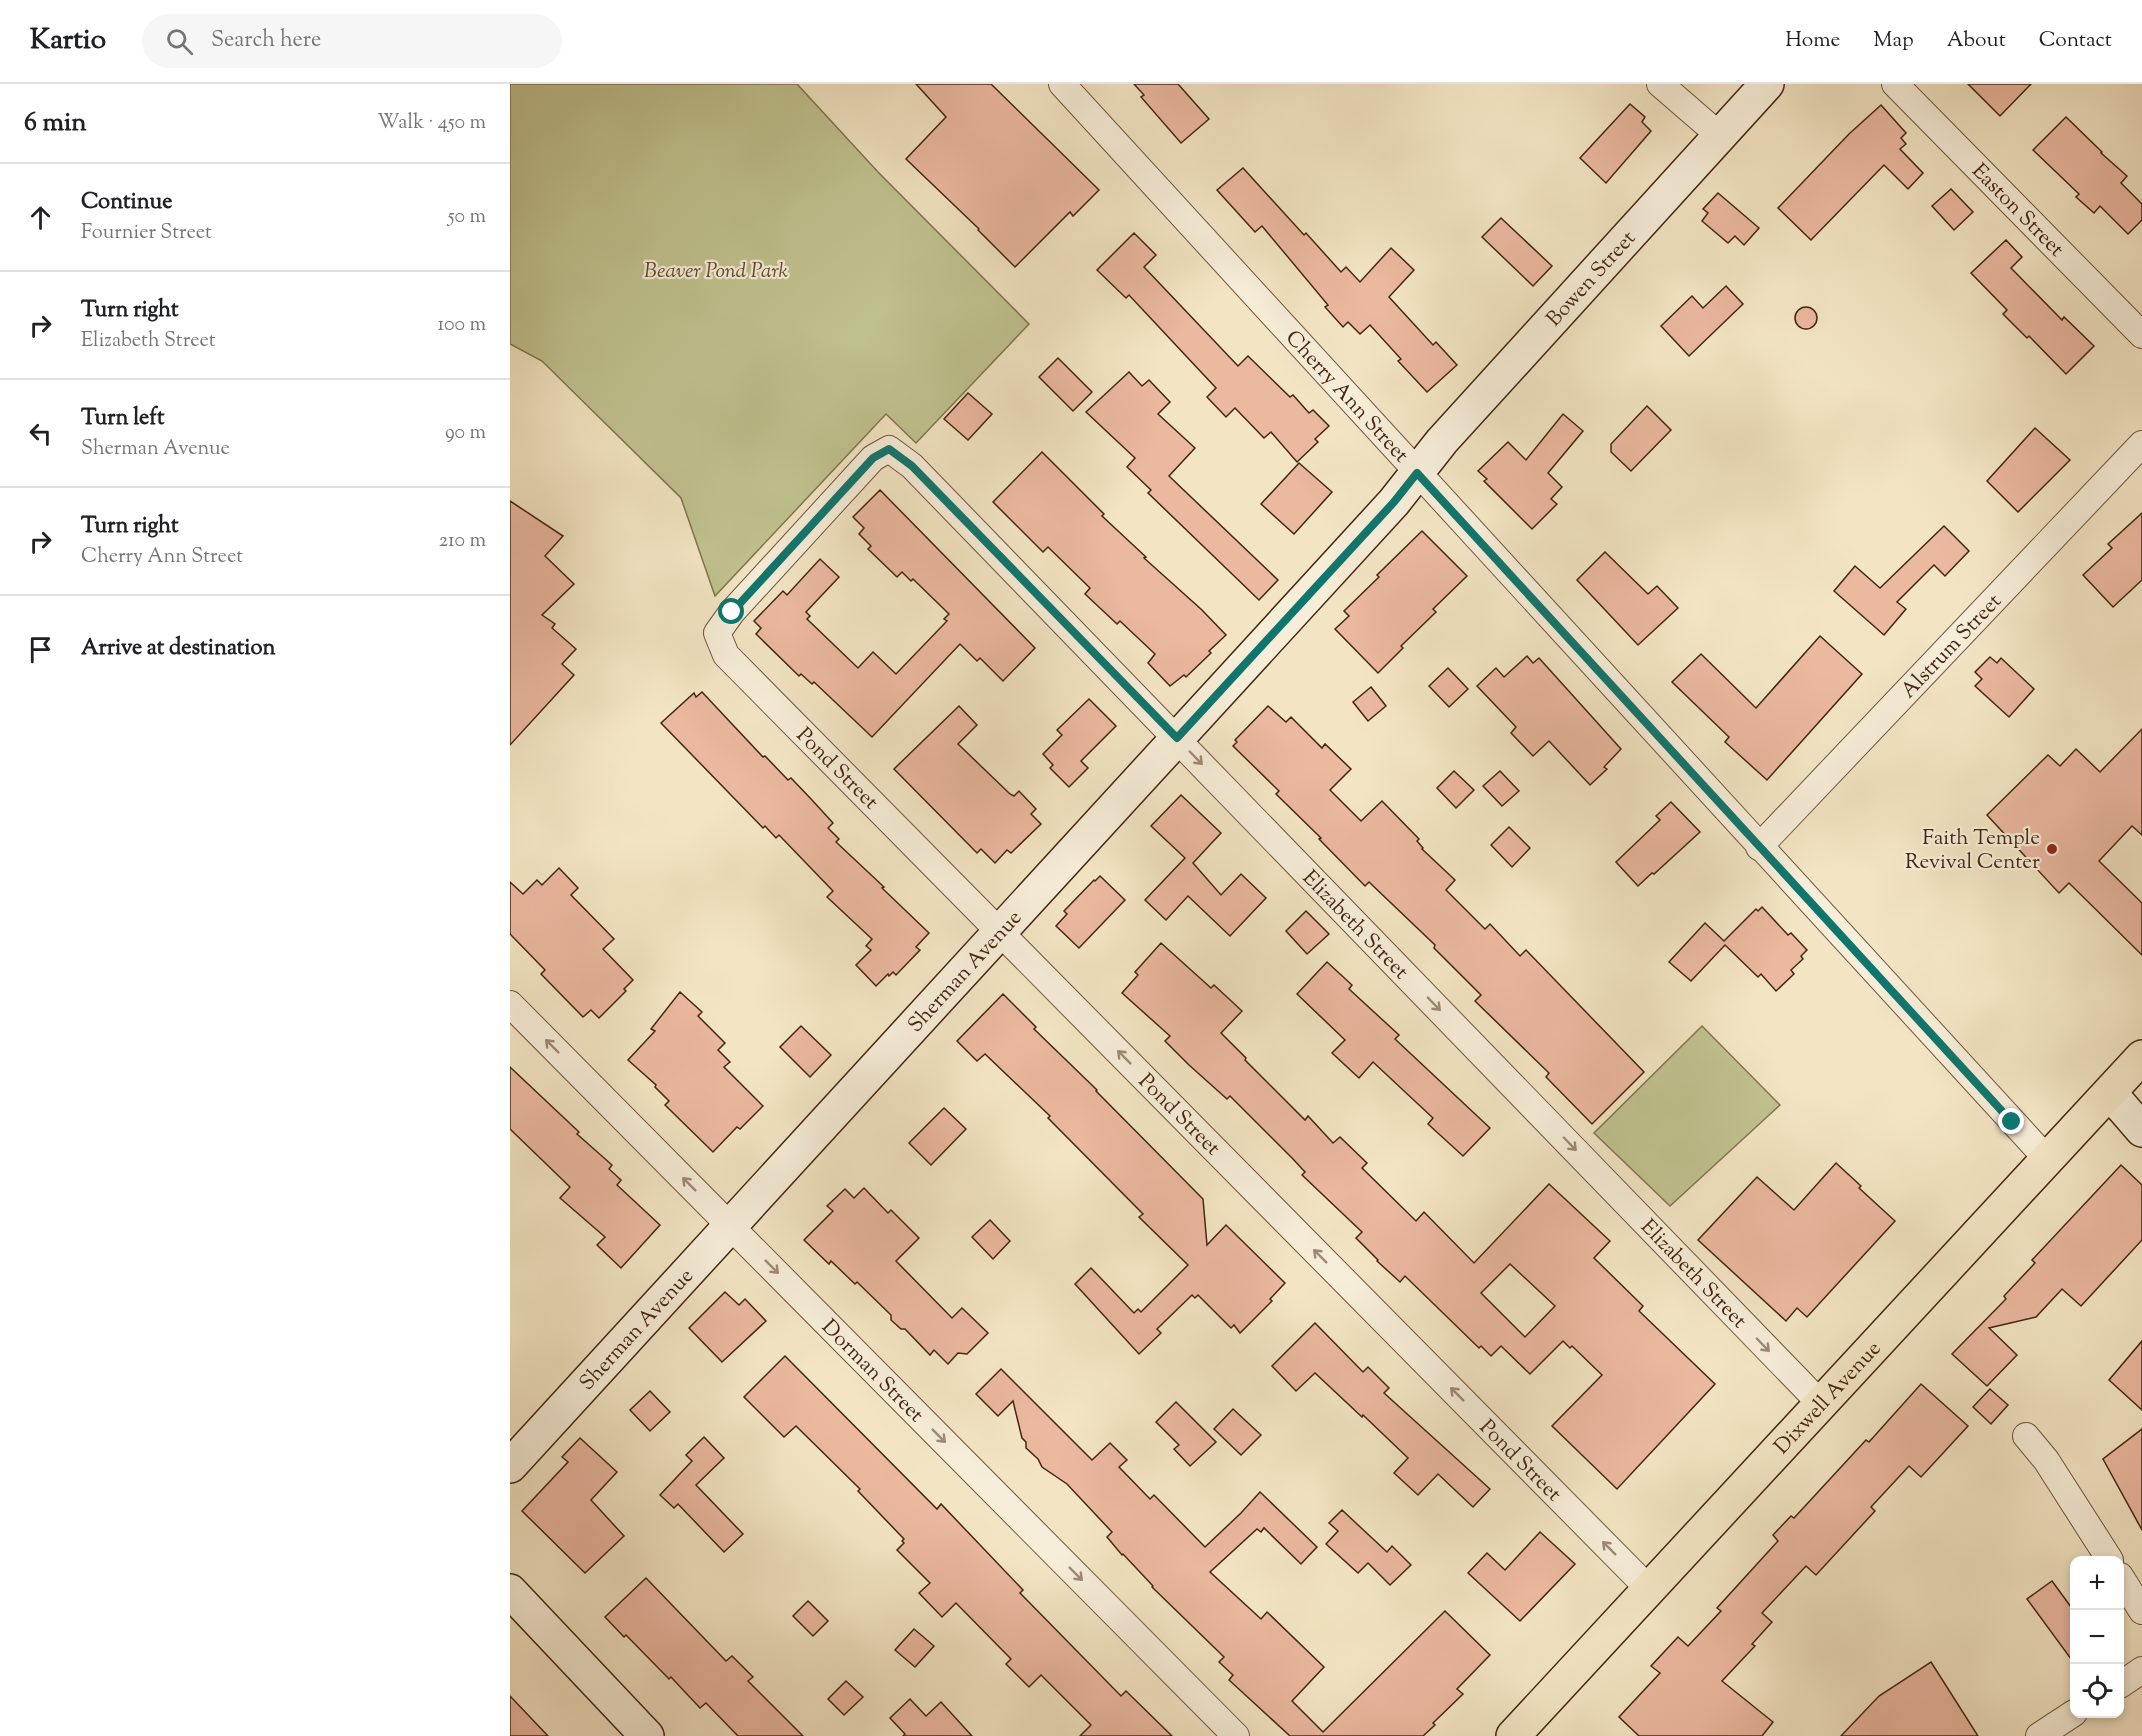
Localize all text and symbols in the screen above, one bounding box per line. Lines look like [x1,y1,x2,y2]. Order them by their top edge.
search box [142,14,562,68]
text: Kartio [30,21,106,61]
icon: search [163,25,196,58]
text: Search here [211,25,321,57]
text: Home [1785,26,1840,56]
text: Map [1873,26,1914,56]
text: About [1947,26,2006,56]
text: Contact [2039,26,2112,56]
text: 6 min [24,105,87,142]
text: Walk · 450 m [377,109,486,138]
street label: Easton Street [1964,157,2070,264]
text: Continue [81,187,172,219]
icon: ahead [24,201,57,234]
text: 50 m [448,203,486,232]
text: Fournier Street [81,219,212,248]
street label: Bowen Street [1540,225,1643,334]
park label: Beaver Pond Park [644,257,788,287]
text: Turn right [81,295,178,327]
icon: right [24,309,57,342]
text: 100 m [437,311,486,340]
street label: Cherry Ann Street [1278,324,1415,470]
text: Elizabeth Street [81,327,216,356]
text: Turn left [81,403,164,435]
icon: left [24,417,57,450]
text: 90 m [445,419,486,448]
text: Sherman Avenue [81,435,230,464]
text: Turn right [81,511,178,543]
icon: right [24,525,57,558]
text: 210 m [439,527,486,556]
text: Cherry Ann Street [81,543,243,572]
street label: Alstrum Street [1895,588,2009,706]
route start [718,598,744,624]
icon: arrive [24,633,57,666]
text: Arrive at destination [81,633,276,665]
street label: Pond Street [789,722,884,817]
one-way arrow [1189,751,1204,766]
place label: Faith Temple Revival Center [1905,824,2040,878]
marker: Faith Temple Revival Center [2045,842,2059,856]
street label: Elizabeth Street [1295,864,1415,987]
street label: Sherman Avenue [902,904,1030,1040]
one-way arrow [1427,997,1441,1012]
one-way arrow [544,1039,559,1053]
one-way arrow [1117,1050,1131,1065]
street label: Pond Street [1131,1068,1226,1163]
route end [1998,1108,2024,1134]
one-way arrow [1562,1137,1577,1152]
one-way arrow [682,1177,697,1192]
street label: Elizabeth Street [1633,1213,1753,1336]
one-way arrow [1313,1248,1327,1263]
one-way arrow [764,1260,779,1275]
street label: Sherman Avenue [573,1262,701,1398]
street label: Dorman Street [814,1314,930,1430]
street label: Dixwell Avenue [1768,1335,1889,1462]
one-way arrow [1756,1337,1770,1352]
one-way arrow [1450,1387,1464,1402]
street label: Pond Street [1472,1414,1567,1509]
one-way arrow [931,1428,946,1443]
one-way arrow [1601,1541,1616,1556]
map controls [2070,1556,2124,1718]
button: + [2070,1556,2124,1610]
one-way arrow [1068,1567,1083,1582]
button: − [2070,1610,2124,1664]
button: locate [2070,1664,2124,1718]

